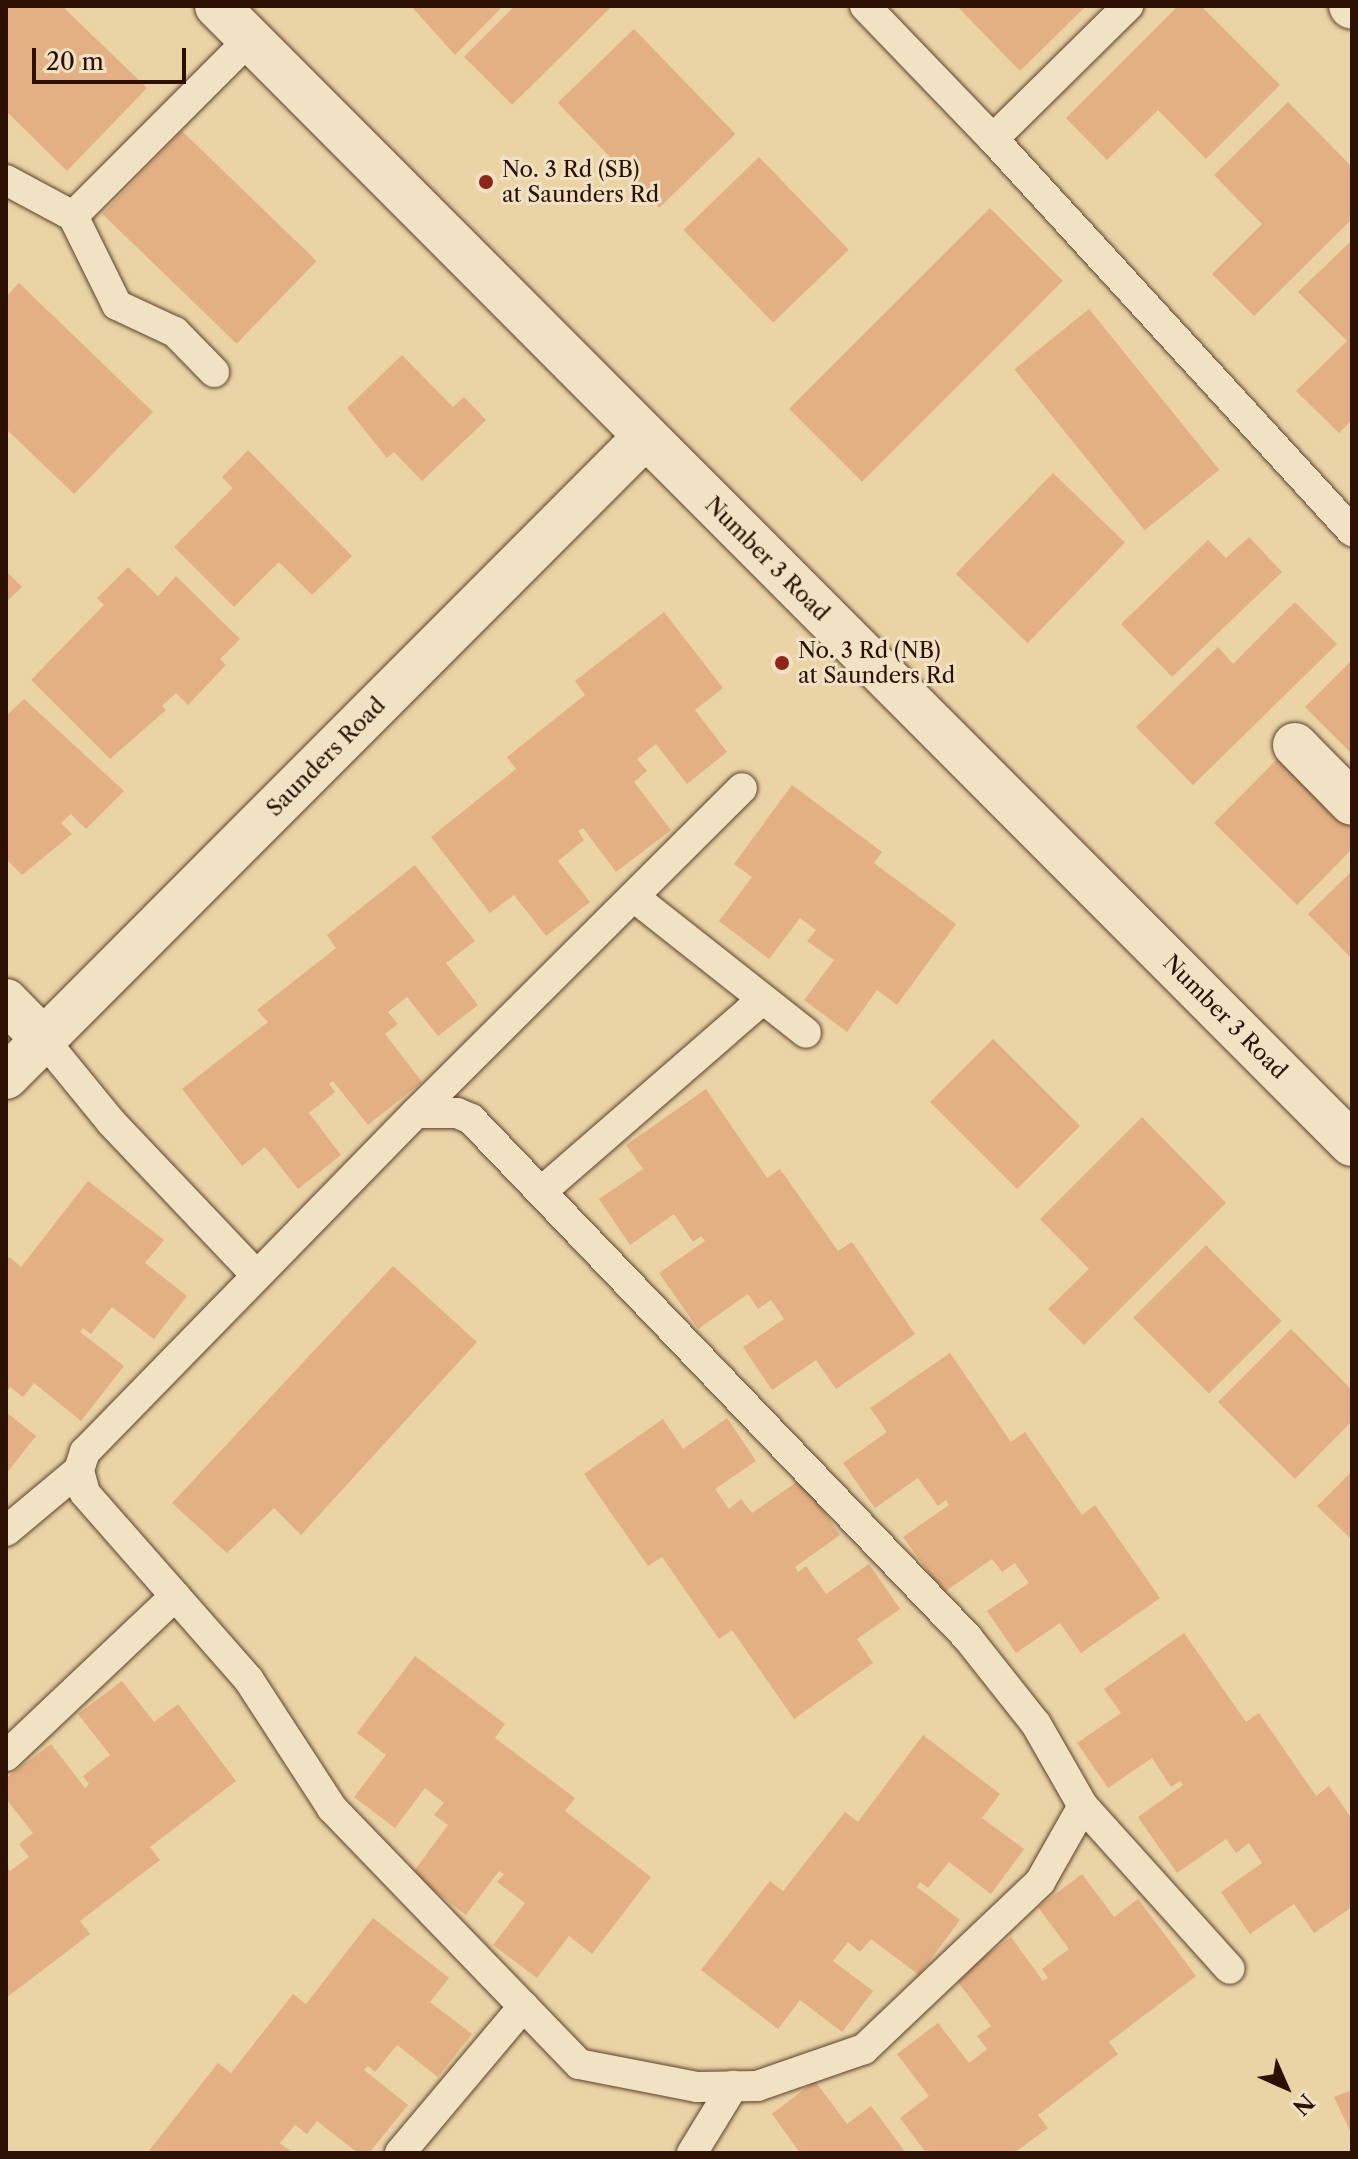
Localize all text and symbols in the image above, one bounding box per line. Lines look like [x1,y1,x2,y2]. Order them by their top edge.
scale bar [36,32,190,82]
text: 20 m [46,47,104,76]
place label: No. 3 Rd (SB) at Saunders Rd [502,156,659,208]
marker: No. 3 Rd (SB) at Saunders Rd [477,173,495,191]
street label: Number 3 Road [699,491,835,627]
place label: No. 3 Rd (NB) at Saunders Rd [798,637,955,688]
marker: No. 3 Rd (NB) at Saunders Rd [773,654,791,672]
street label: Saunders Road [261,692,391,822]
street label: Number 3 Road [1157,949,1293,1085]
north arrow [1246,2047,1326,2127]
text: N [1287,2088,1320,2121]

